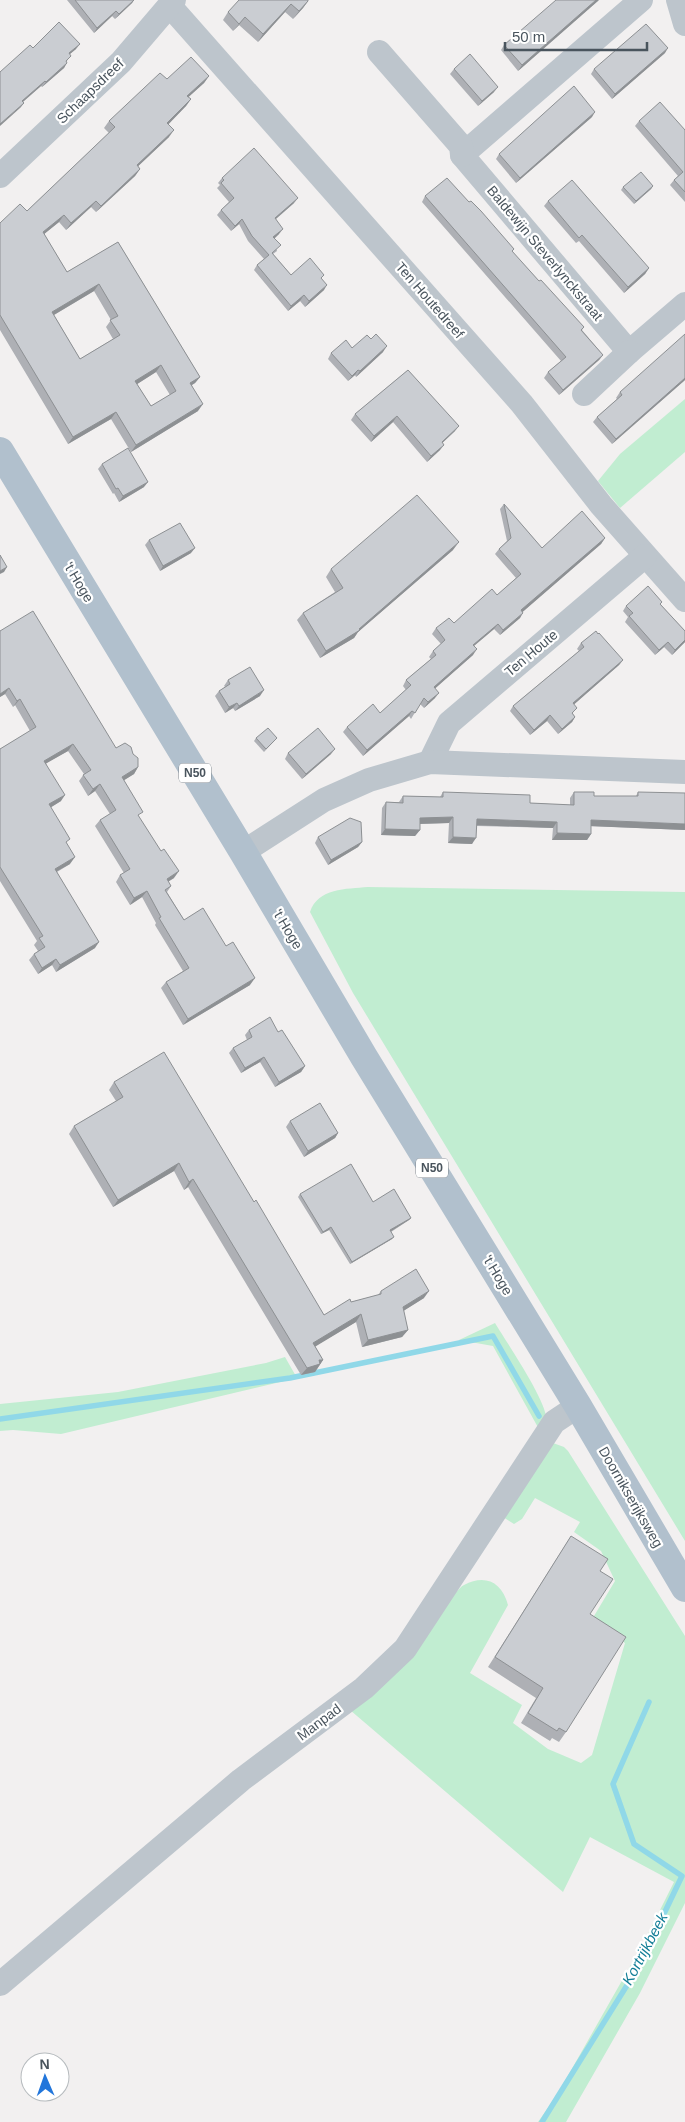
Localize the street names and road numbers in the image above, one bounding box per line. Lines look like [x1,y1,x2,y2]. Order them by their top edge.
street label: Schaapsdreef [53,55,127,127]
street label: Baldewijn Steverlynckstraat [484,182,606,324]
street label: Ten Houtedreef [393,259,468,341]
street label: 't Hoge [61,559,97,605]
street label: Ten Houte [501,626,561,680]
road number: N50 [179,764,211,782]
street label: 't Hoge [270,906,306,952]
road number: N50 [416,1158,448,1178]
street label: 't Hoge [480,1252,516,1298]
street label: Doornikserijksweg [596,1444,666,1550]
street label: Manpad [294,1700,344,1744]

